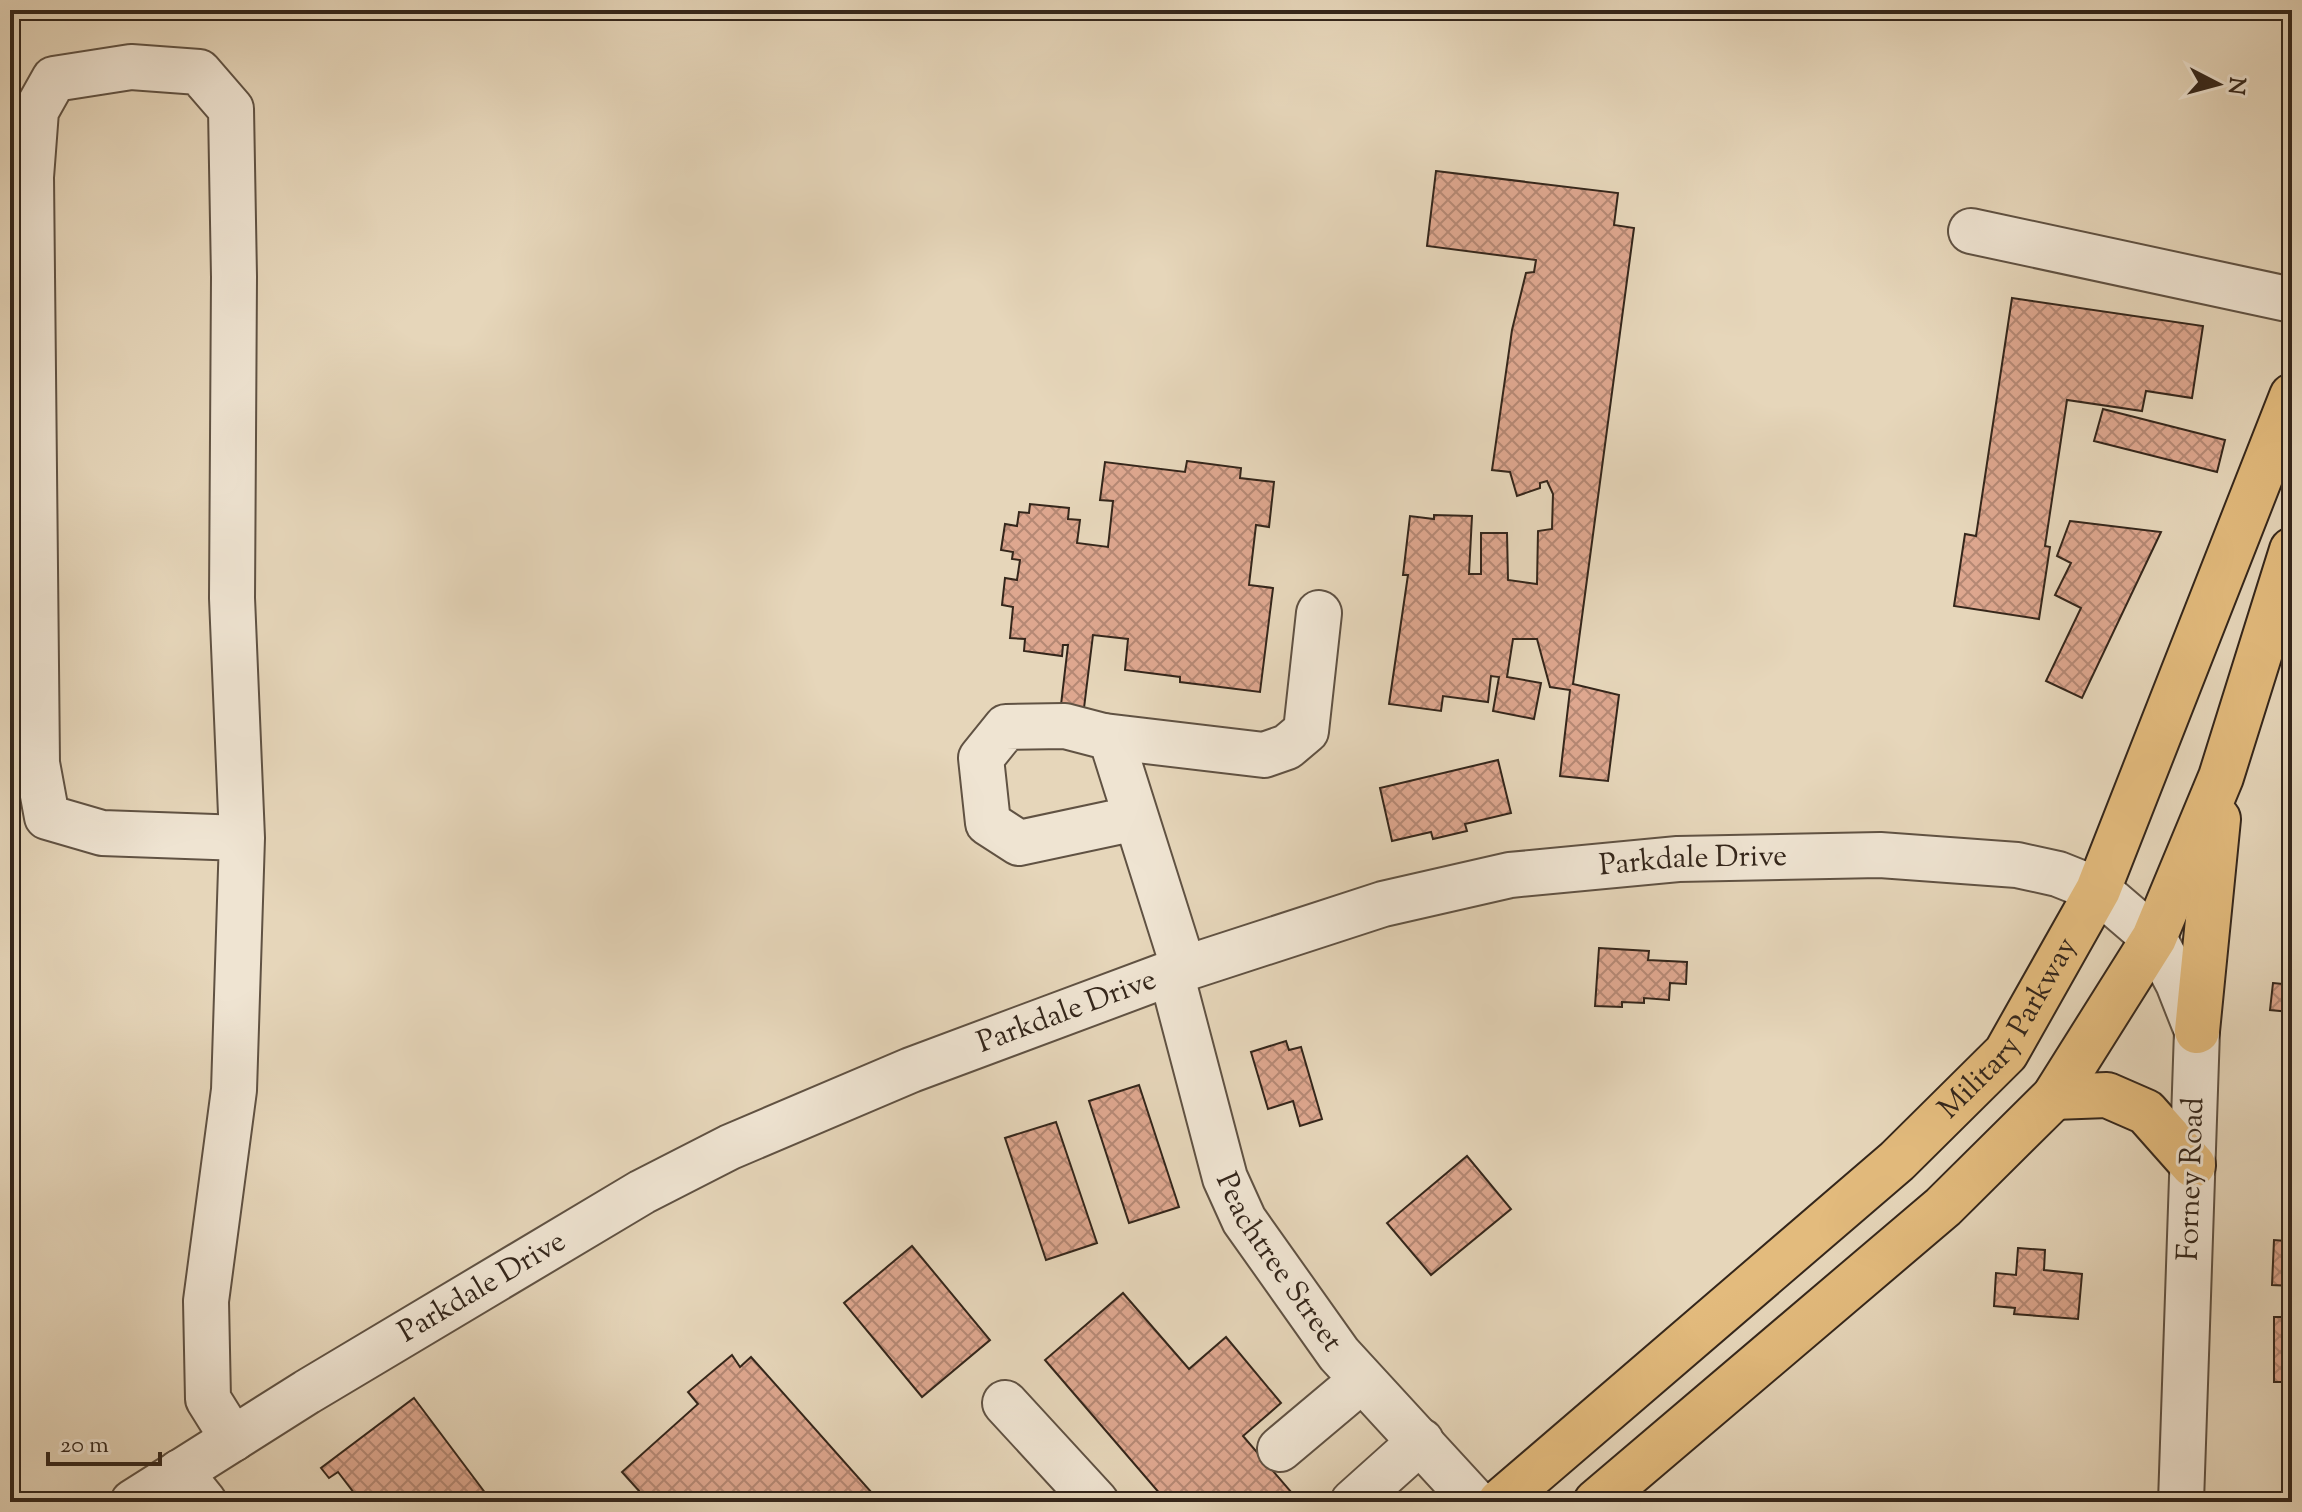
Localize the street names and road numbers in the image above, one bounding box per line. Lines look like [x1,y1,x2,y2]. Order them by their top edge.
street label: Parkdale Drive [1597,835,1788,888]
street label: Military Parkway [1929,930,2088,1130]
street label: Parkdale Drive [971,959,1163,1065]
street label: Forney Road [2168,1096,2216,1261]
street label: Peachtree Street [1204,1166,1353,1361]
street label: Parkdale Drive [390,1221,574,1354]

